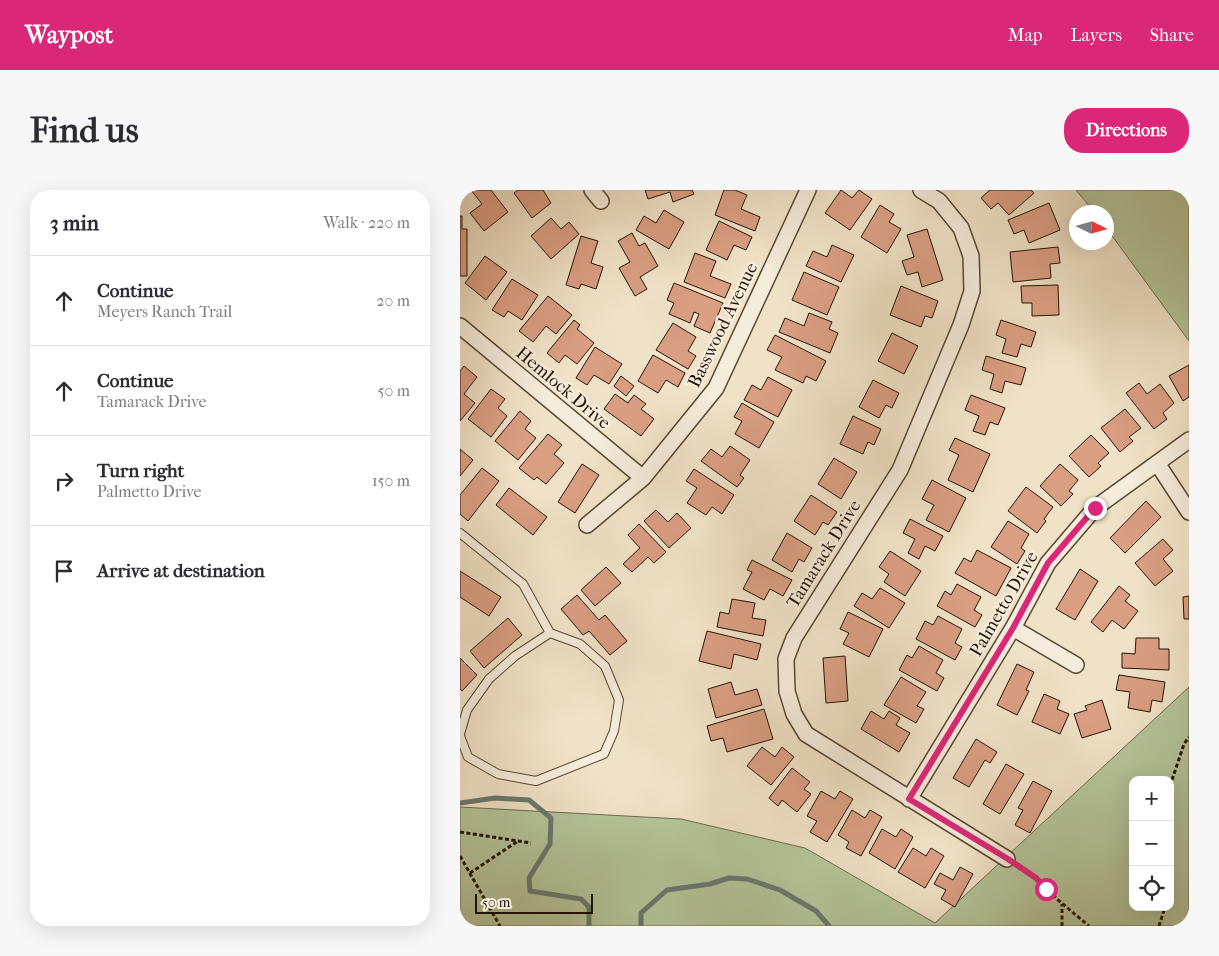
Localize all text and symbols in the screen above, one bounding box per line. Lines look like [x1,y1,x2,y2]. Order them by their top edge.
text: Waypost [25,21,113,49]
text: Map [1008,25,1042,46]
text: Layers [1070,25,1122,46]
text: Share [1150,25,1194,46]
button: Directions [1064,108,1189,153]
text: Find us [30,110,139,151]
north arrow [1069,205,1114,250]
text: 3 min [50,211,99,235]
text: Walk · 220 m [323,213,410,232]
street label: Basswood Avenue [684,259,762,391]
text: Continue [97,280,173,302]
icon: ahead [50,287,78,315]
text: 20 m [376,291,410,310]
text: Meyers Ranch Trail [97,302,232,321]
street label: Hemlock Drive [511,342,615,434]
text: Continue [97,370,173,392]
icon: ahead [50,377,78,405]
text: 50 m [378,381,410,400]
text: Tamarack Drive [97,392,207,411]
text: Turn right [97,460,184,482]
icon: right [50,467,78,495]
text: 150 m [372,471,410,490]
text: Palmetto Drive [97,482,202,501]
street label: Tamarack Drive [782,496,866,612]
route end [1084,497,1107,520]
street label: Palmetto Drive [966,548,1043,660]
icon: arrive [50,557,78,585]
text: Arrive at destination [97,560,265,582]
map controls [1129,776,1174,911]
button: + [1129,776,1174,821]
button: − [1129,821,1174,866]
button: locate [1129,866,1174,911]
route start [1035,878,1058,901]
scale bar [475,891,592,914]
text: 50 m [482,894,510,911]

